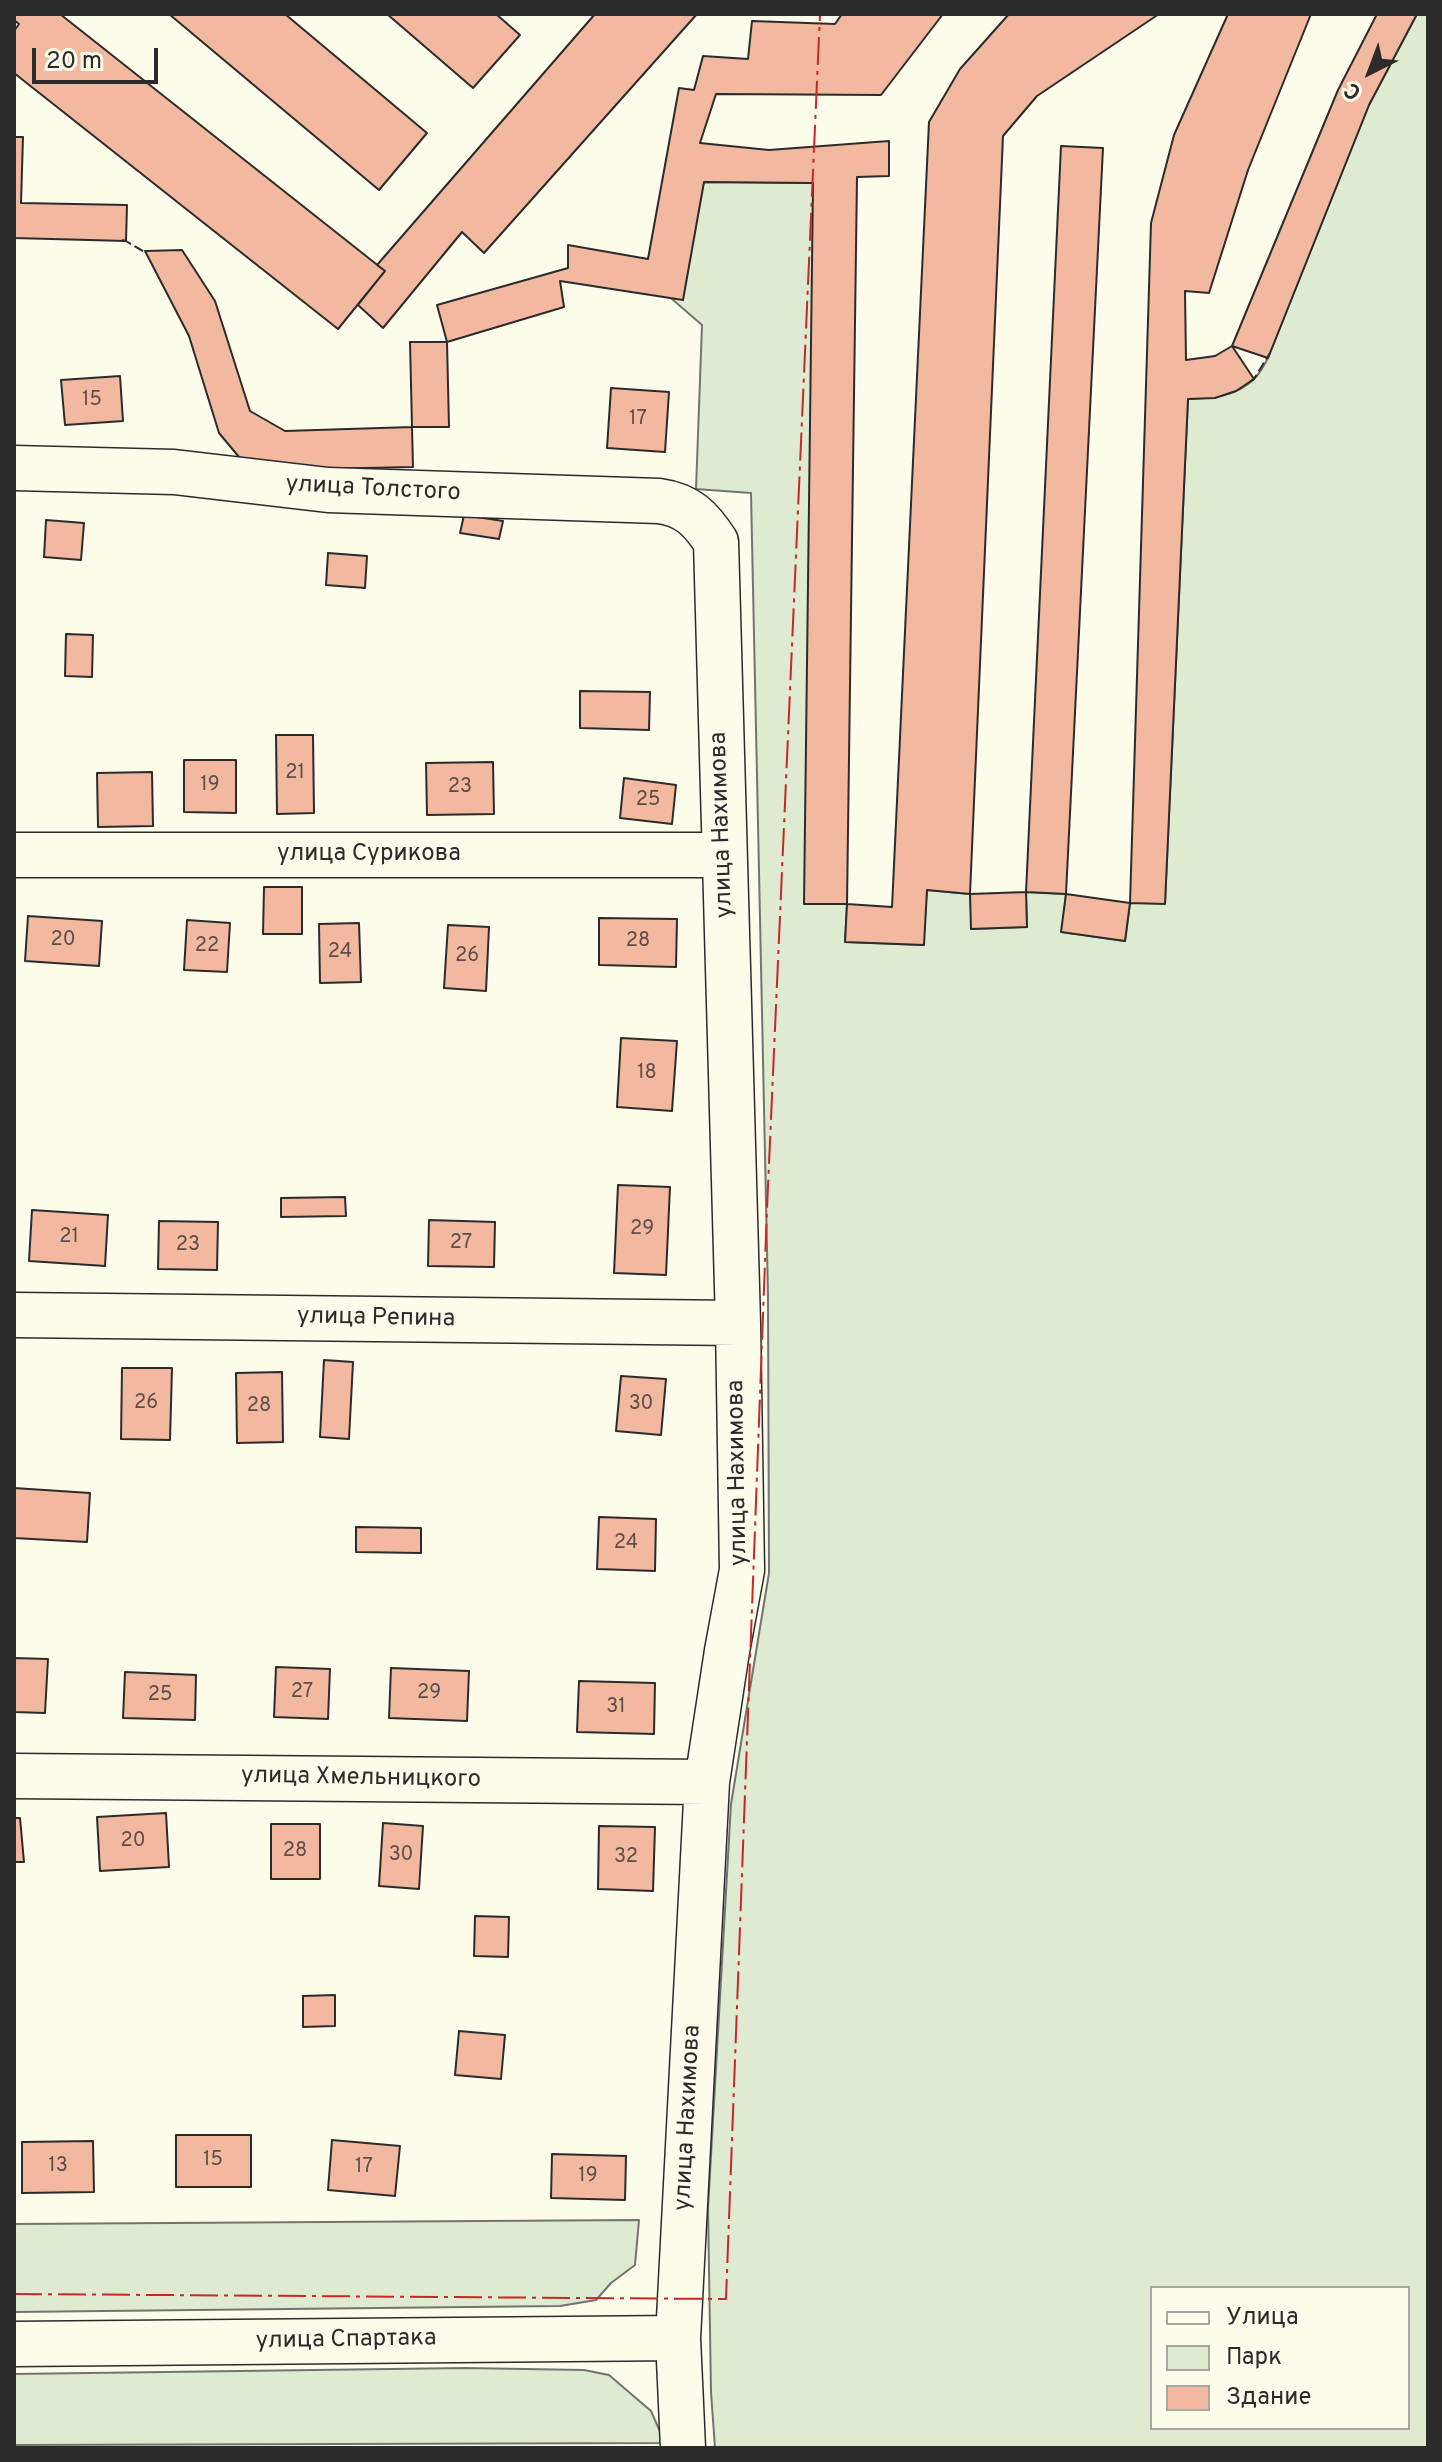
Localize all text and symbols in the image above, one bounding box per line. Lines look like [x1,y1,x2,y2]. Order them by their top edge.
scale bar [36,32,162,82]
north arrow [1330,32,1410,112]
text: 20 m [46,47,102,77]
text: С [1339,75,1368,105]
house number: 15 [82,389,102,413]
house number: 17 [629,408,647,432]
street label: улица Толстого [285,471,461,509]
street label: улица Нахимова [705,731,741,919]
house number: 21 [285,762,305,786]
house number: 19 [200,774,220,798]
house number: 23 [448,776,472,800]
house number: 25 [636,789,660,813]
street label: улица Сурикова [277,841,461,869]
house number: 20 [50,929,76,953]
house number: 28 [626,930,650,954]
house number: 22 [195,935,219,959]
house number: 24 [328,941,352,965]
house number: 26 [455,945,479,969]
house number: 18 [637,1062,657,1086]
house number: 29 [630,1218,654,1242]
house number: 21 [59,1226,79,1250]
house number: 27 [450,1232,472,1256]
house number: 23 [176,1234,200,1258]
street label: улица Репина [297,1303,455,1335]
street label: улица Нахимова [723,1380,755,1566]
house number: 26 [134,1392,158,1416]
house number: 30 [629,1393,653,1417]
house number: 28 [247,1395,271,1419]
house number: 24 [614,1532,638,1556]
house number: 27 [291,1681,313,1705]
house number: 29 [417,1682,441,1706]
house number: 25 [148,1684,172,1708]
house number: 31 [606,1696,626,1720]
street label: улица Хмельницкого [241,1763,481,1795]
house number: 20 [120,1830,146,1854]
house number: 28 [283,1840,307,1864]
house number: 30 [389,1844,413,1868]
house number: 32 [614,1846,638,1870]
street label: улица Нахимова [670,2024,708,2212]
house number: 15 [203,2149,223,2173]
house number: 13 [48,2155,68,2179]
house number: 17 [355,2156,373,2180]
house number: 19 [578,2165,598,2189]
legend [1150,2286,1410,2430]
text: Улица [1226,2303,1299,2333]
street label: улица Спартака [255,2325,437,2357]
text: Парк [1226,2343,1282,2373]
text: Здание [1226,2383,1312,2413]

